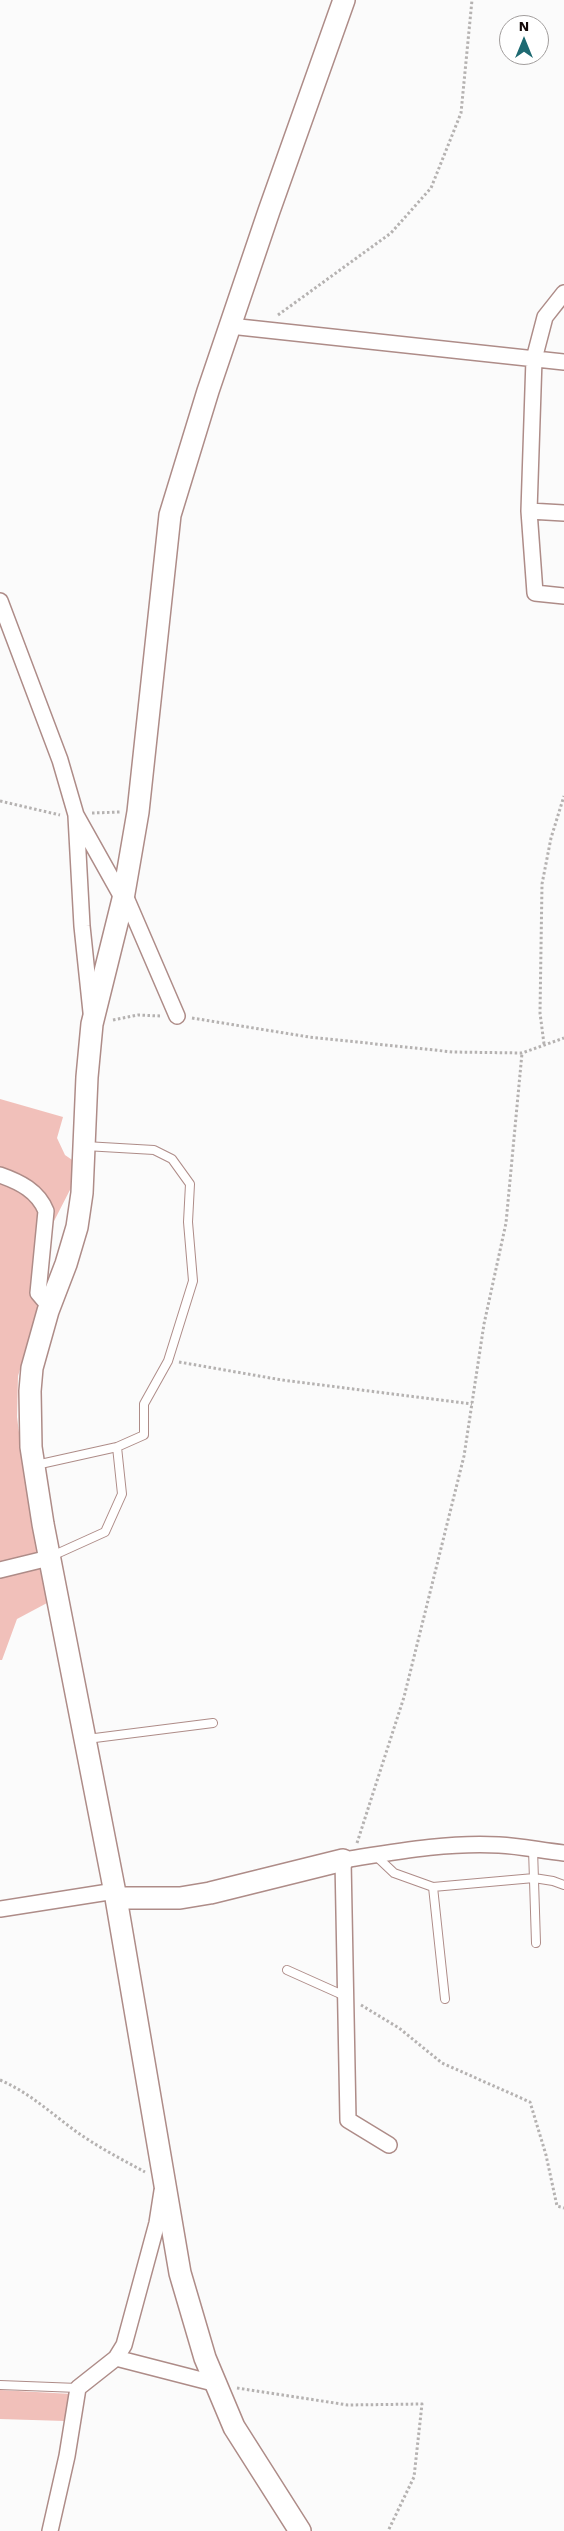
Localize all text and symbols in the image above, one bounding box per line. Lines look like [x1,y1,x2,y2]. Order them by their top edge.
north arrow [499,15,549,65]
text: N [519,18,529,34]

